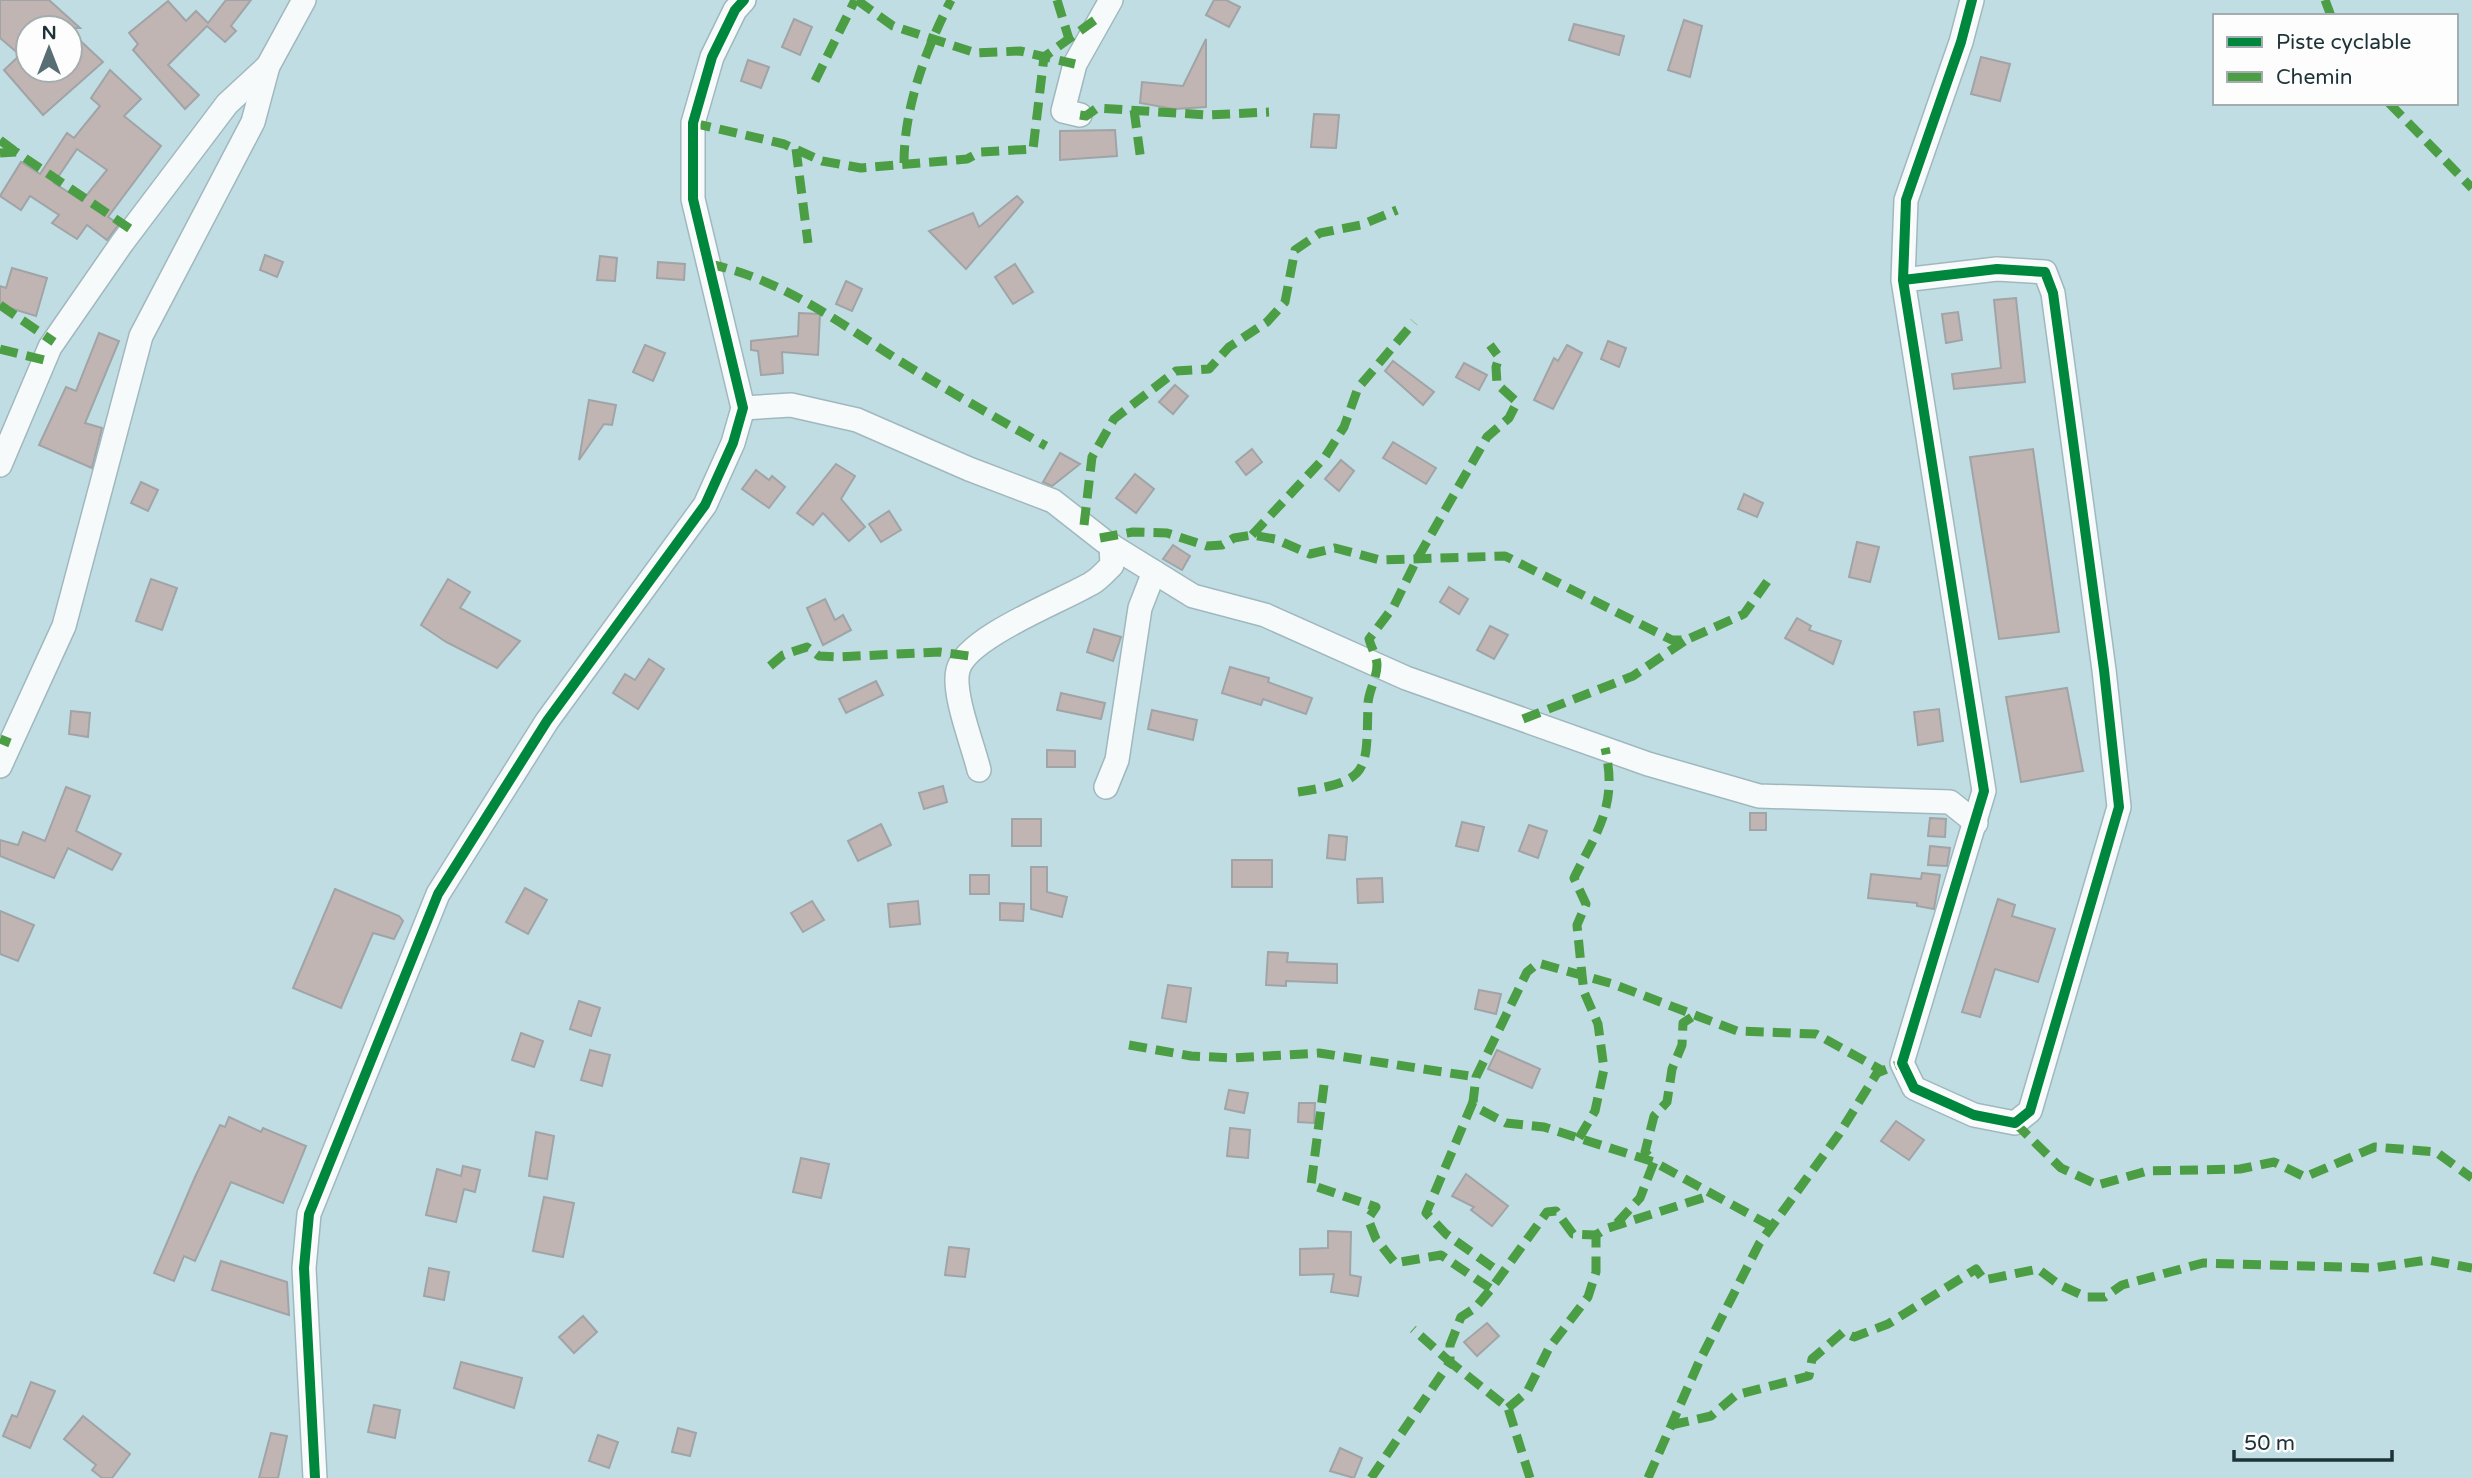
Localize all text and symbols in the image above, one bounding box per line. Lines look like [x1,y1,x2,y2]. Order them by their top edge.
north arrow [14,14,84,84]
legend [2213,14,2458,105]
text: N [41,22,57,44]
text: Piste cyclable [2276,30,2411,55]
text: Chemin [2276,65,2353,90]
scale bar [2234,1418,2392,1462]
text: 50 m [2244,1431,2295,1456]

